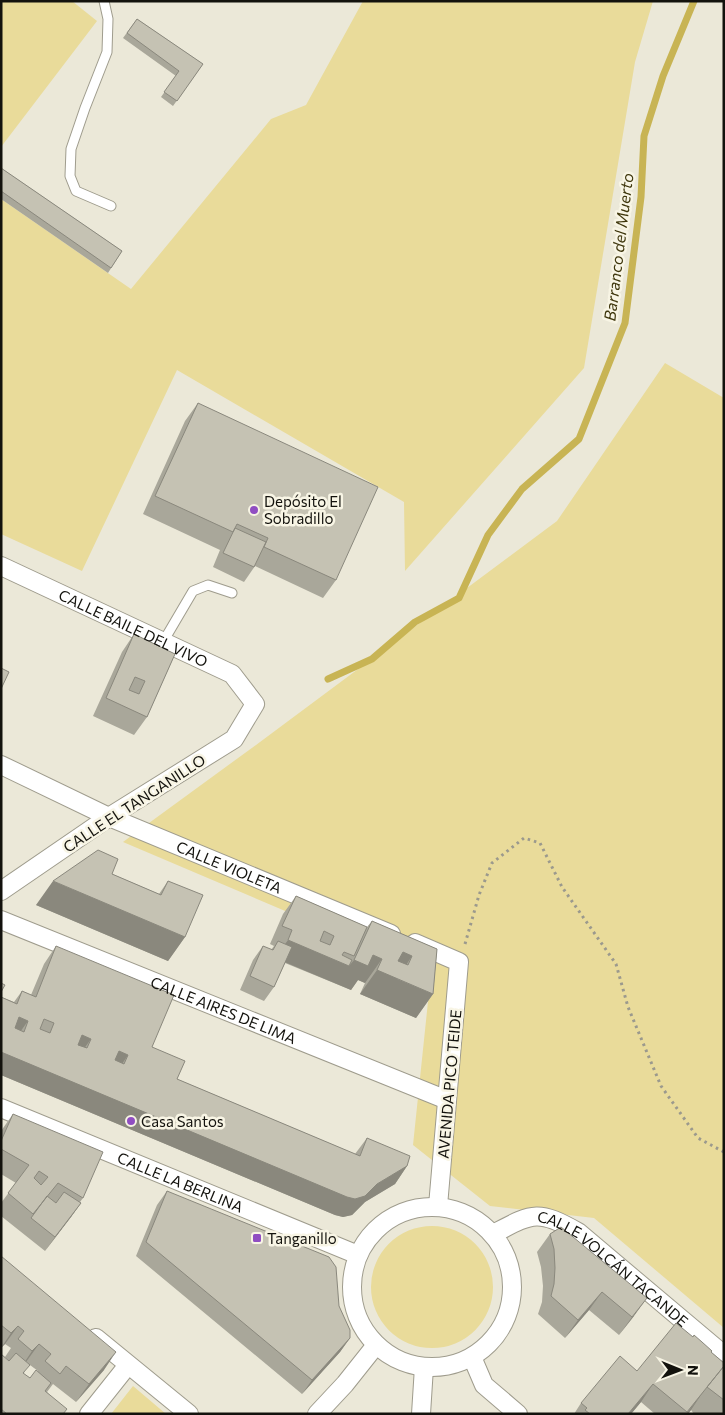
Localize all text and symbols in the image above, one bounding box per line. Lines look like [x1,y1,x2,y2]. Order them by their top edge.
water label: Barranco del Muerto [599,172,637,322]
place label: Depósito El Sobradillo [264,492,342,527]
marker: Depósito El Sobradillo [248,504,260,516]
street label: CALLE BAILE DEL VIVO [56,585,211,670]
street label: CALLE EL TANGANILLO [60,750,208,856]
street label: CALLE VIOLETA [174,837,285,897]
street label: CALLE AIRES DE LIMA [148,972,299,1047]
street label: AVENIDA PICO TEIDE [434,1009,464,1159]
place label: Casa Santos [141,1112,224,1130]
marker: Casa Santos [125,1115,137,1127]
street label: CALLE LA BERLINA [115,1148,246,1216]
street label: CALLE VOLCÁN TACANDE [536,1207,692,1330]
place label: Tanganillo [267,1229,337,1247]
marker: Tanganillo [251,1232,263,1244]
north arrow [655,1345,705,1395]
text: N [685,1365,702,1376]

